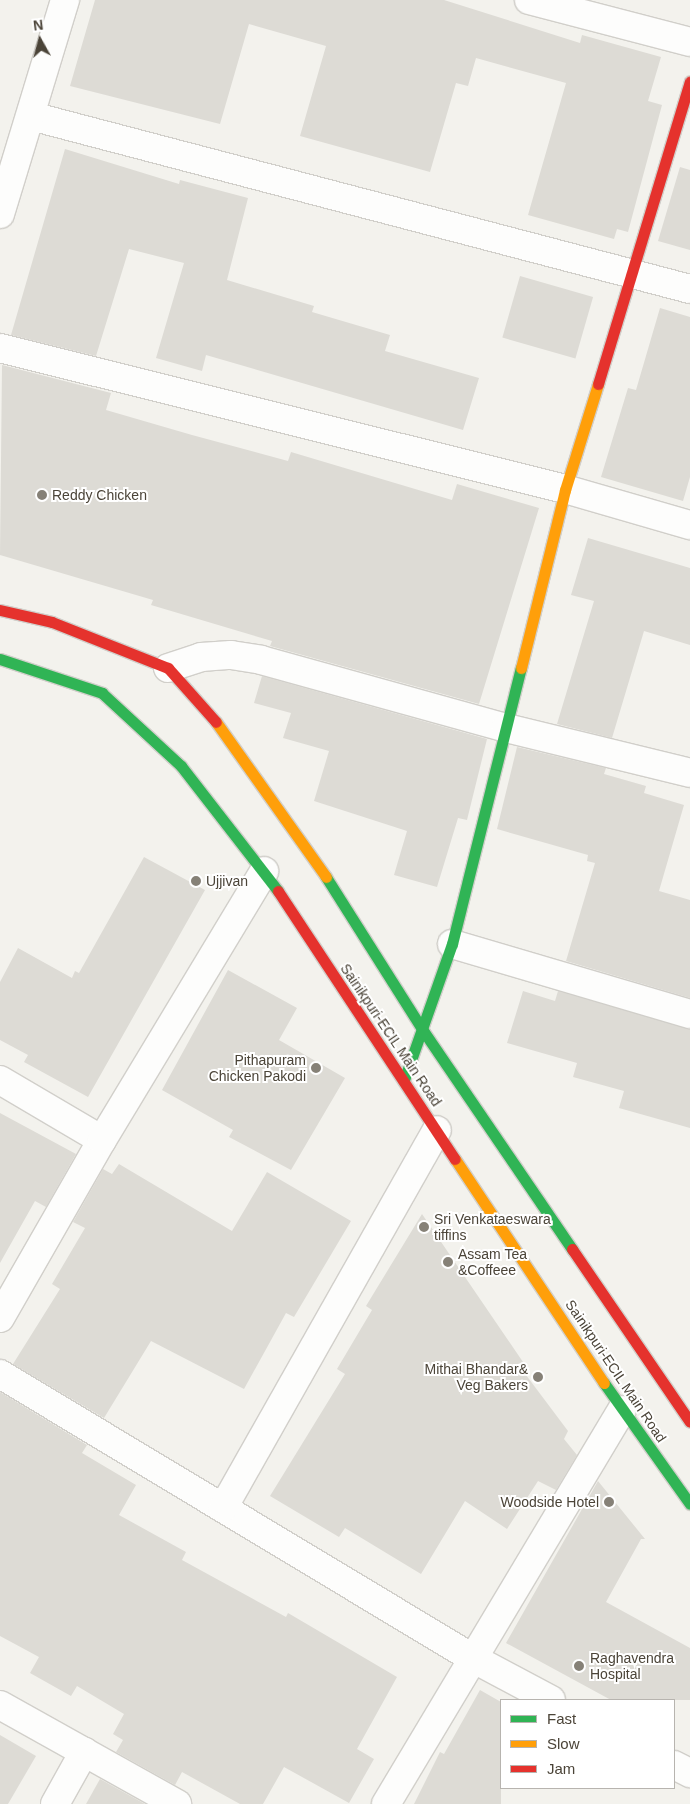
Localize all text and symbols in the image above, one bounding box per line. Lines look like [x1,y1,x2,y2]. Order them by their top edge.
north arrow [15,15,65,65]
text: N [32,17,44,34]
place label: Reddy Chicken [52,487,147,503]
marker: Reddy Chicken [36,489,48,501]
place label: Ujjivan [206,873,248,889]
marker: Ujjivan [190,875,202,887]
street label: Sainikpuri-ECIL Main Road [337,960,445,1110]
place label: Pithapuram Chicken Pakodi [209,1052,306,1084]
marker: Pithapuram Chicken Pakodi [310,1062,322,1074]
place label: Sri Venkataeswara tiffins [434,1211,551,1244]
marker: Sri Venkataeswara tiffins [418,1221,430,1233]
place label: Assam Tea &Coffeee [458,1246,527,1278]
marker: Assam Tea &Coffeee [442,1256,454,1268]
street label: Sainikpuri-ECIL Main Road [562,1296,670,1446]
place label: Mithai Bhandar& Veg Bakers [424,1361,528,1394]
marker: Mithai Bhandar& Veg Bakers [532,1371,544,1383]
place label: Woodside Hotel [500,1494,599,1510]
marker: Woodside Hotel [603,1496,615,1508]
place label: Raghavendra Hospital [590,1650,674,1682]
marker: Raghavendra Hospital [572,1659,586,1673]
legend [500,1699,675,1789]
text: Fast [547,1710,576,1727]
text: Slow [547,1735,580,1752]
text: Jam [547,1760,575,1777]

